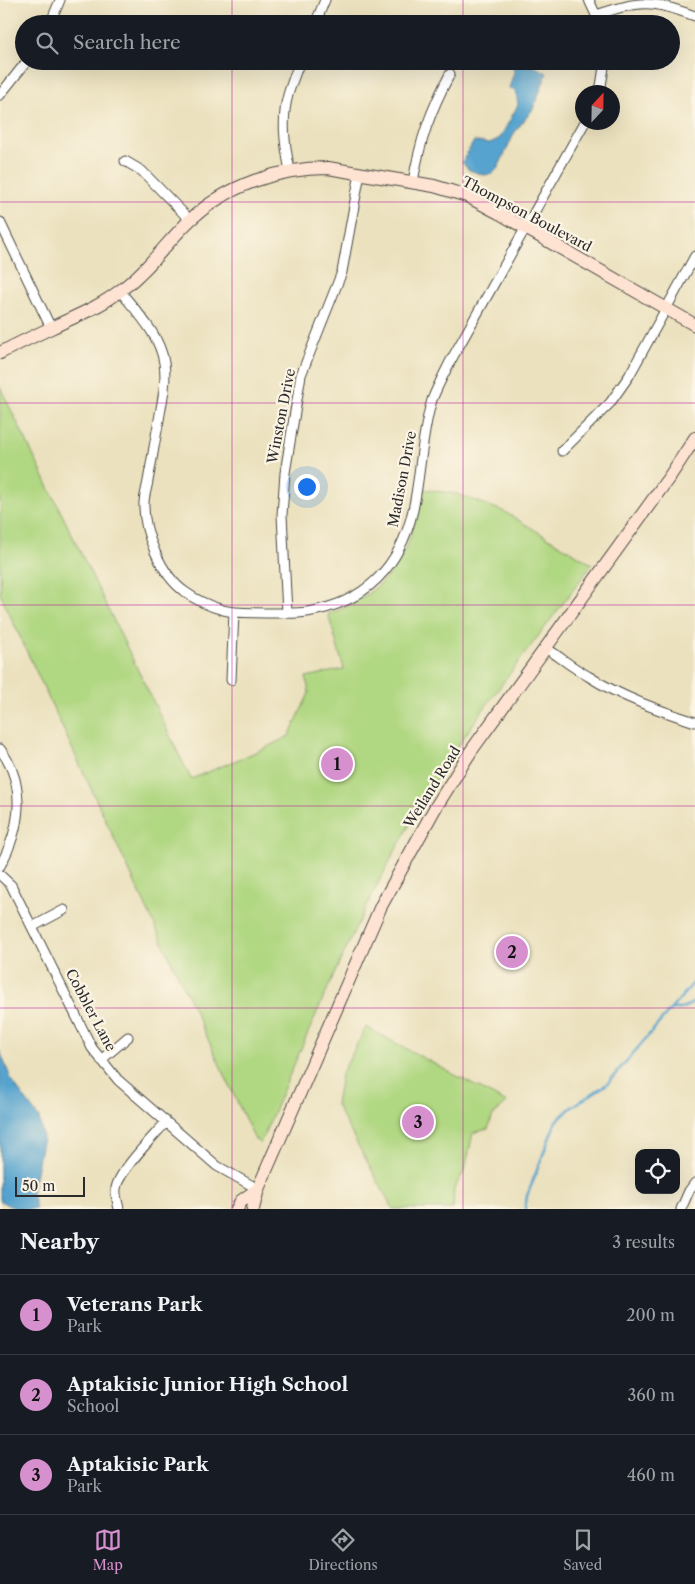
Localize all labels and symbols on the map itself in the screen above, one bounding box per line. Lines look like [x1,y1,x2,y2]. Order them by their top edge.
north arrow [575,85,620,130]
street label: Thompson Boulevard [459,172,595,256]
street label: Winston Drive [263,367,299,466]
street label: Madison Drive [384,429,420,529]
your location [294,474,320,500]
street label: Weiland Road [399,742,465,832]
pin: 1 [321,745,353,783]
pin: 2 [496,933,528,971]
street label: Cobbler Lane [62,966,120,1054]
pin: 3 [402,1103,434,1141]
scale bar [15,1174,85,1197]

